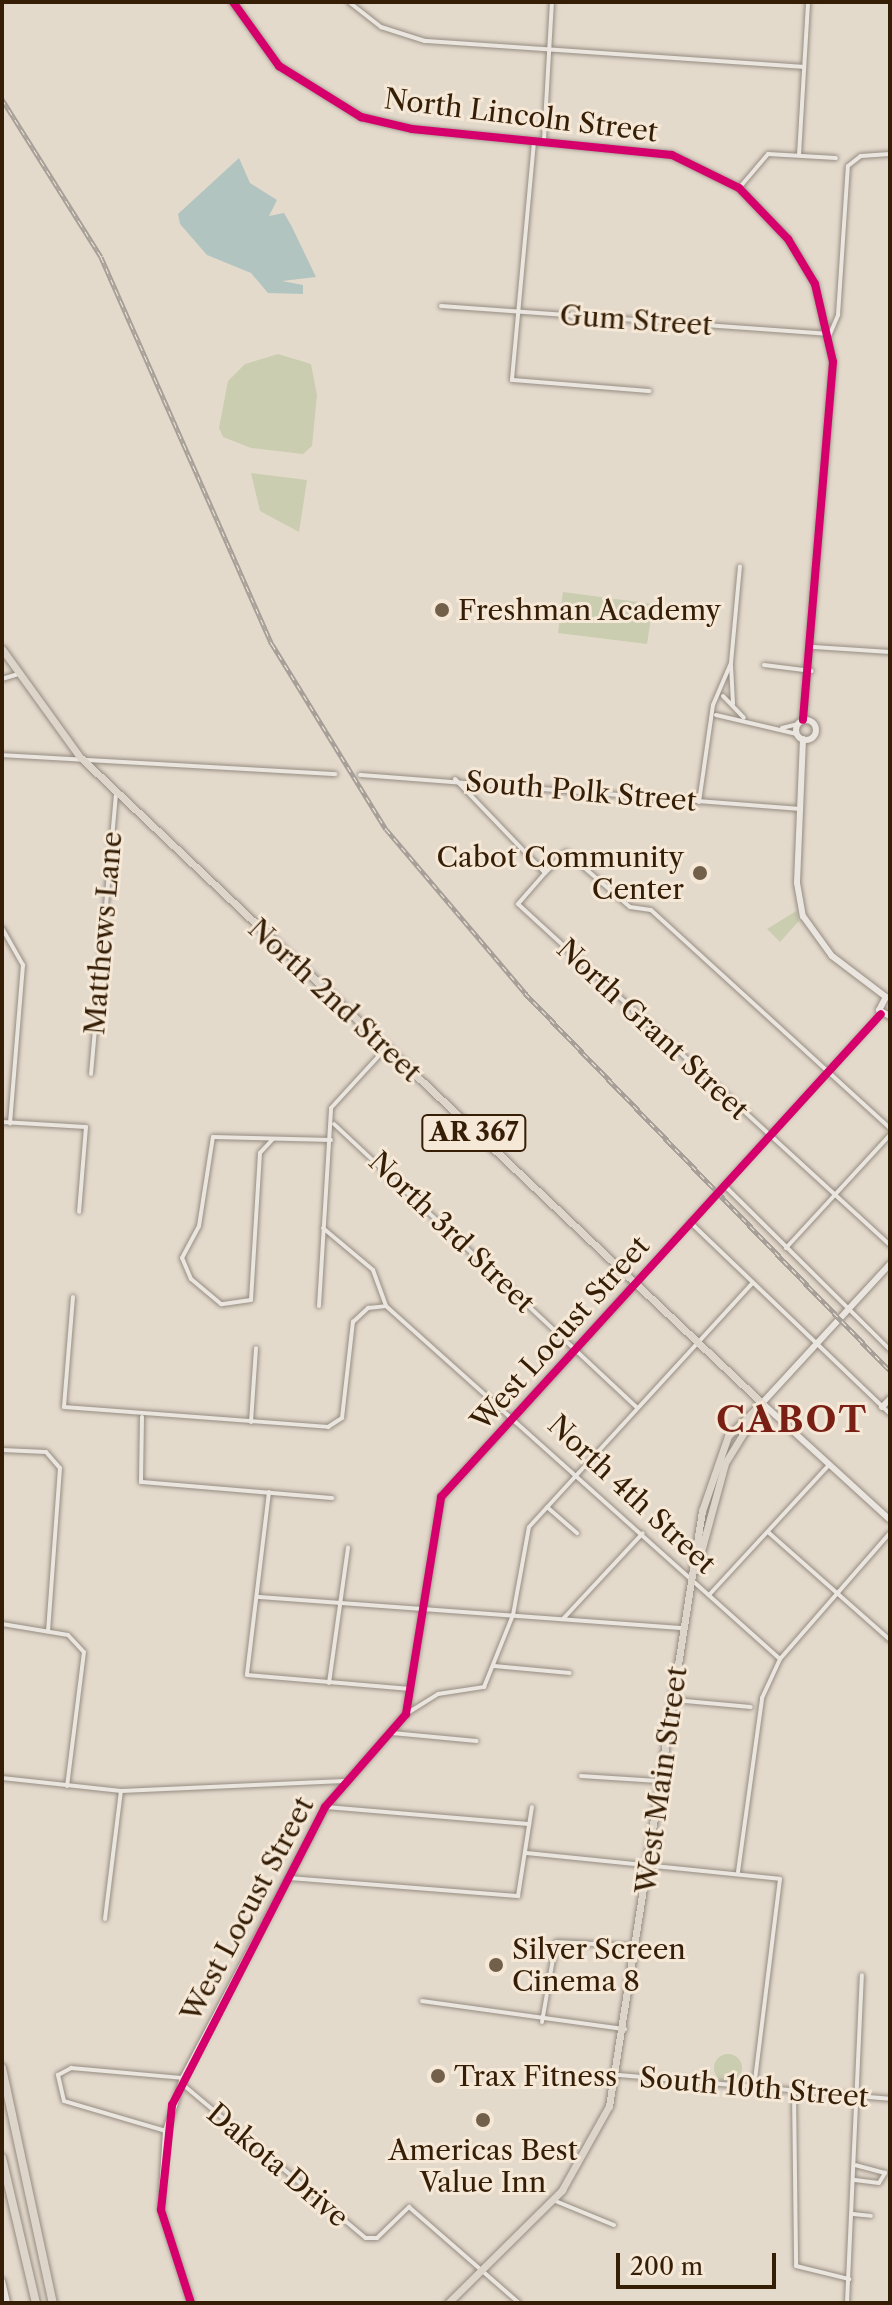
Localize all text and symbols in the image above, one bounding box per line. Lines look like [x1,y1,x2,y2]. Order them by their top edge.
street label: North Lincoln Street [382,82,660,148]
street label: Gum Street [559,298,713,342]
place label: Freshman Academy [458,593,722,627]
marker: Freshman Academy [433,601,451,619]
street label: South Polk Street [464,764,698,818]
street label: Matthews Lane [77,830,129,1036]
place label: Cabot Community Center [437,840,684,906]
marker: Cabot Community Center [691,864,709,882]
street label: North 2nd Street [242,911,428,1089]
street label: North Grant Street [550,932,756,1126]
road number: AR 367 [420,1111,528,1155]
street label: North 3rd Street [362,1145,542,1319]
street label: West Locust Street [464,1229,656,1437]
district label: CABOT [716,1398,868,1442]
street label: North 4th Street [541,1408,723,1580]
street label: West Main Street [628,1664,694,1896]
street label: West Locust Street [174,1791,320,2027]
place label: Silver Screen Cinema 8 [512,1932,686,1998]
marker: Silver Screen Cinema 8 [487,1956,505,1974]
place label: Trax Fitness [454,2059,618,2093]
street label: South 10th Street [638,2060,870,2114]
marker: Trax Fitness [429,2067,447,2085]
street label: Dakota Drive [200,2096,356,2234]
marker: Americas Best Value Inn [474,2111,492,2129]
place label: Americas Best Value Inn [388,2133,578,2199]
scale bar [620,2237,780,2287]
text: 200 m [630,2252,703,2281]

